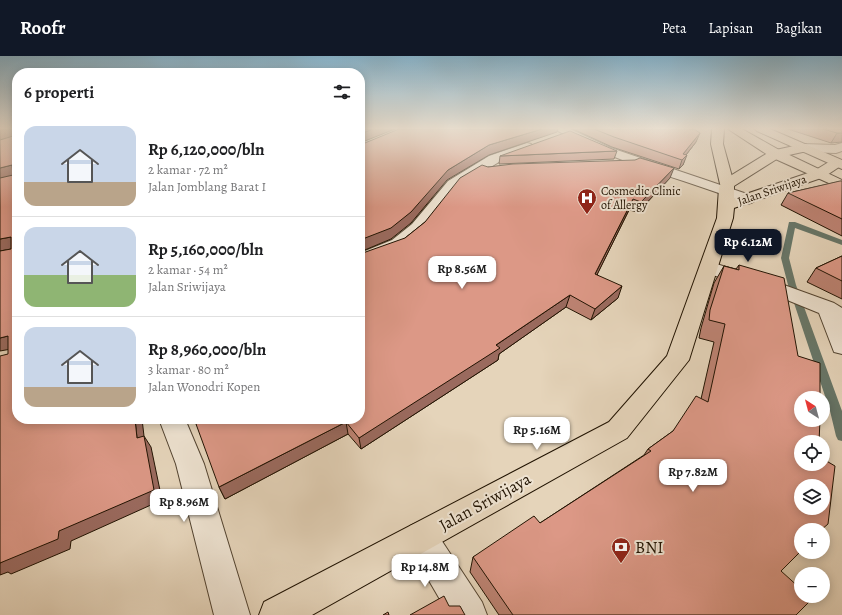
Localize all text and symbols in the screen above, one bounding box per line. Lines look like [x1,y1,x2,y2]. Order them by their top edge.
text: Roofr [20,15,66,41]
text: Peta [662,19,686,38]
text: Lapisan [708,19,753,38]
text: Bagikan [775,19,822,38]
text: 6 properti [24,81,94,104]
icon: filters [331,81,353,103]
text: Rp 6,120,000/bln [148,138,265,161]
icon: home [56,142,104,190]
text: 2 kamar · 72 m² [148,161,228,178]
street label: Jalan Sriwijaya [735,171,809,209]
text: Jalan Jomblang Barat I [148,178,266,195]
place label: Cosmedic Clinic of Allergy [601,183,681,213]
hospital icon: Cosmedic Clinic of Allergy [576,187,598,215]
pin: Rp 6.12M [707,229,789,263]
text: Rp 6.12M [724,233,772,250]
text: Rp 5,160,000/bln [148,238,264,261]
icon: home [56,243,104,291]
pin: Rp 8.56M [421,256,503,290]
text: Rp 8.56M [437,260,487,277]
text: 2 kamar · 54 m² [148,261,228,278]
text: Jalan Sriwijaya [148,278,226,295]
text: Rp 8,960,000/bln [148,338,266,361]
icon: home [56,343,104,391]
text: 3 kamar · 80 m² [148,361,229,378]
text: Jalan Wonodri Kopen [148,378,260,395]
north arrow [794,391,830,427]
map controls [794,391,830,603]
pin: Rp 5.16M [496,417,578,451]
text: Rp 5.16M [513,421,561,438]
button: locate [794,435,830,471]
pin: Rp 7.82M [652,459,734,493]
text: Rp 7.82M [668,463,718,480]
street label: Jalan Sriwijaya [435,467,535,537]
button: layers [794,479,830,515]
pin: Rp 8.96M [143,489,225,523]
text: Rp 8.96M [159,493,209,510]
button: + [794,523,830,559]
bank icon: BNI [610,536,632,564]
place label: BNI [635,536,664,559]
pin: Rp 14.8M [384,554,466,588]
text: Rp 14.8M [401,558,449,575]
button: − [794,567,830,603]

